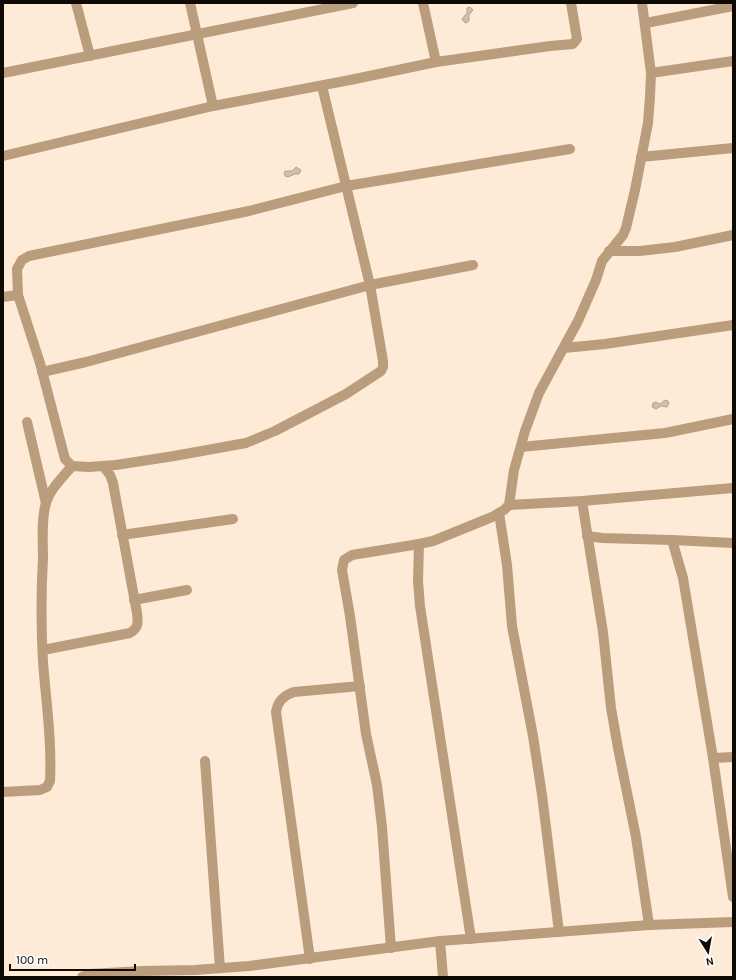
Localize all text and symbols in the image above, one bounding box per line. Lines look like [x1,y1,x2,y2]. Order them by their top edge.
north arrow [688,932,728,972]
scale bar [10,946,135,972]
text: 100 m [16,953,48,967]
text: N [705,954,715,968]

